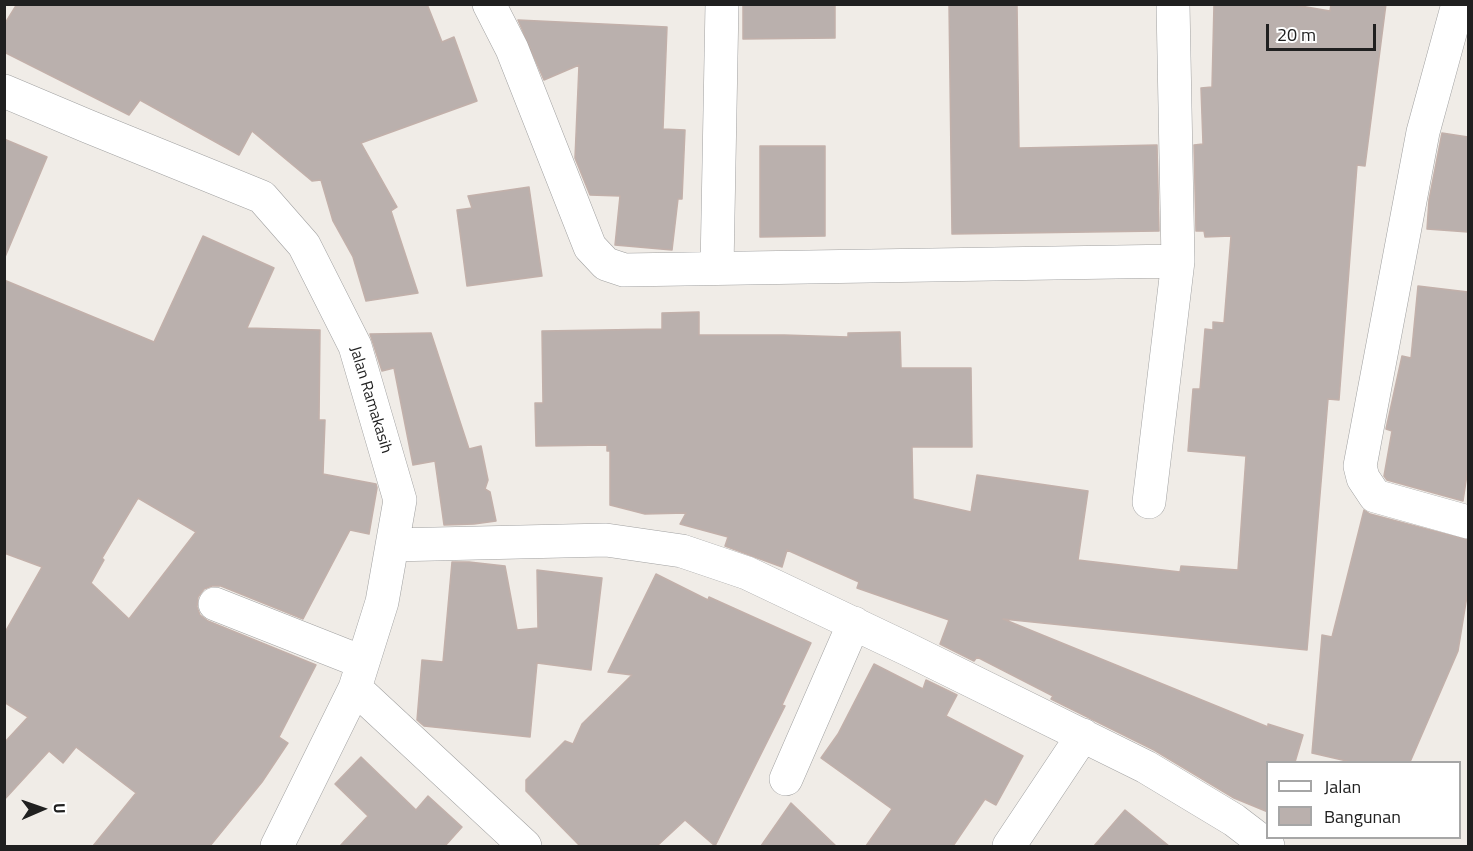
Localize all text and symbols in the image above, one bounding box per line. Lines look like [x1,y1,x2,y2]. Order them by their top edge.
scale bar [1269,12,1378,50]
text: 20 m [1277,21,1316,48]
street label: Jalan Ramakasih [345,344,395,456]
legend [1266,761,1461,839]
text: Jalan [1324,773,1361,800]
north arrow [12,779,72,839]
text: U [48,803,72,814]
text: Bangunan [1324,803,1401,830]

